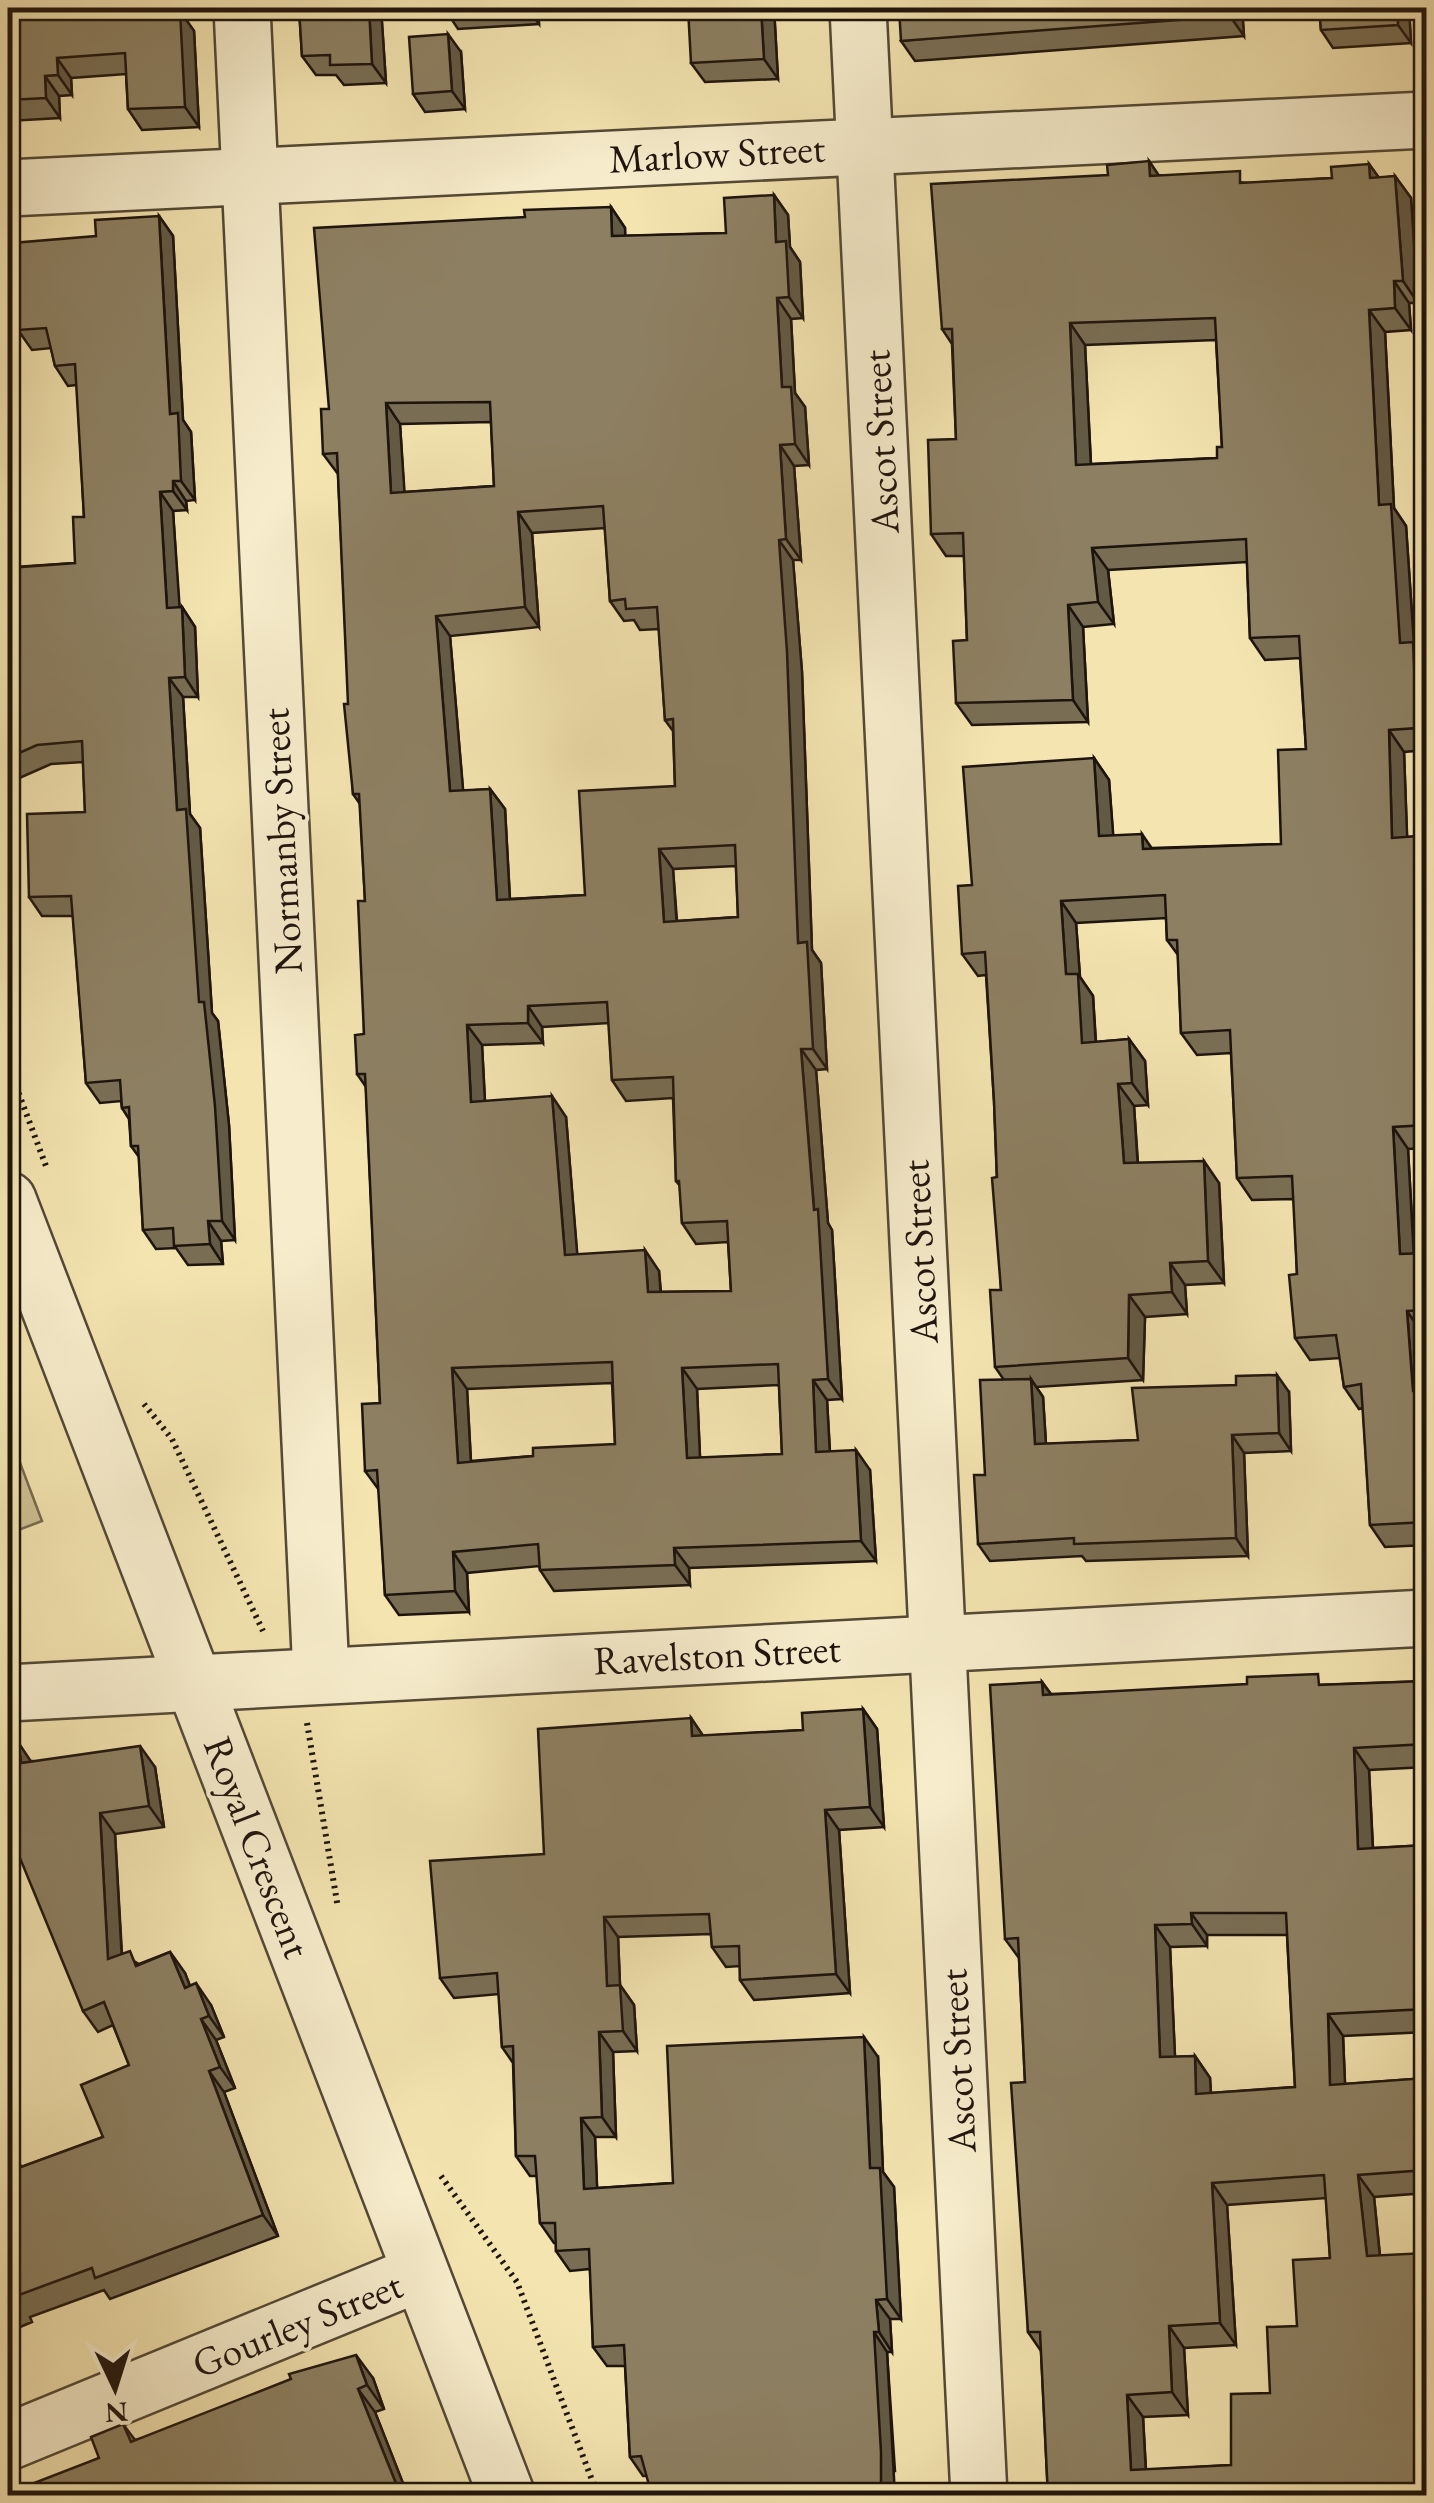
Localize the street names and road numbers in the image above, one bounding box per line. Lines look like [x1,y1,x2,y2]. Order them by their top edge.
street label: Marlow Street [607,121,827,185]
street label: Ascot Street [849,348,911,536]
street label: Normanby Street [248,706,314,975]
street label: Ascot Street [888,1158,950,1346]
street label: Ravelston Street [592,1622,842,1686]
street label: Royal Crescent [192,1729,324,1965]
street label: Ascot Street [926,1967,988,2155]
street label: Gourley Street [184,2258,410,2390]

